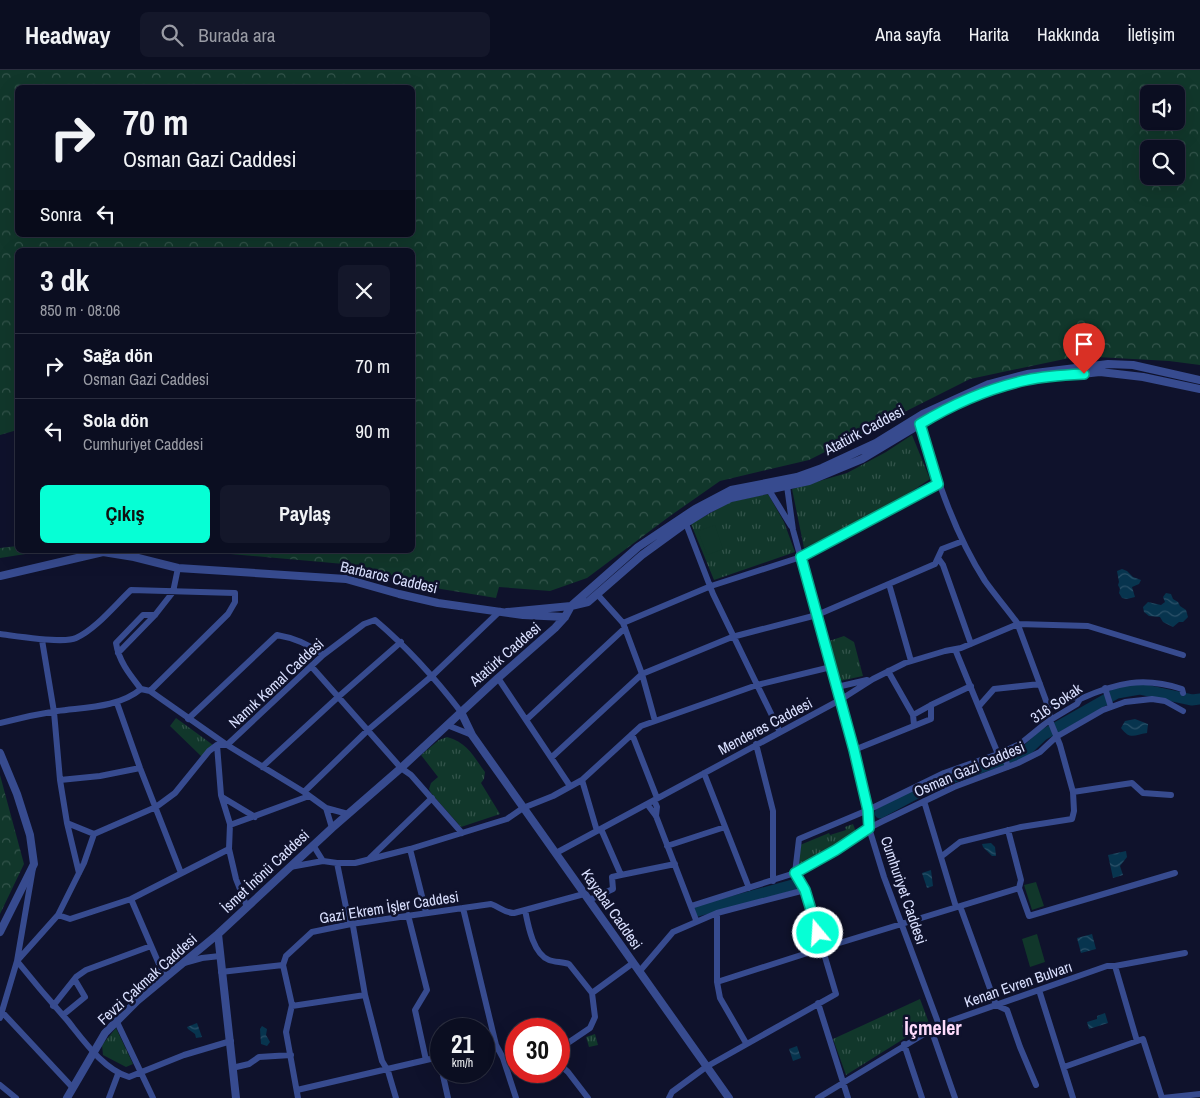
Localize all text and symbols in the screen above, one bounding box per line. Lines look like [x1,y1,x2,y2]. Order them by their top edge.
search box [140,12,490,57]
text: Headway [25,19,110,51]
icon: search [158,21,186,49]
text: Burada ara [198,22,275,48]
text: Ana sayfa [875,22,941,47]
text: Harita [969,22,1009,47]
text: Hakkında [1037,22,1099,47]
text: İletişim [1127,22,1175,47]
map controls [1140,85,1185,185]
button: sound [1140,85,1185,130]
text: 70 m [123,99,188,146]
icon: right [40,105,105,170]
button: search [1140,140,1185,185]
text: Osman Gazi Caddesi [123,144,296,174]
icon: left [92,200,120,228]
text: Sonra [40,201,82,227]
text: 3 dk [40,260,89,300]
button: close [338,265,390,317]
text: 850 m · 08:06 [40,299,120,321]
pin [1063,323,1105,374]
icon: arrive [1070,330,1098,358]
text: Sağa dön [83,342,153,368]
icon: right [40,352,68,380]
text: 70 m [355,353,390,379]
text: Osman Gazi Caddesi [83,368,209,390]
street label: Atatürk Caddesi [819,400,908,460]
text: Sola dön [83,407,149,433]
icon: left [40,417,68,445]
text: 90 m [355,418,390,444]
text: Cumhuriyet Caddesi [83,433,203,455]
button: Çıkış [40,485,210,543]
button: Paylaş [220,485,390,543]
street label: Barbaros Caddesi [338,556,440,598]
street label: Atatürk Caddesi [464,617,545,692]
street label: Namık Kemal Caddesi [224,633,328,733]
street label: 316 Sokak [1026,678,1087,728]
street label: Menderes Caddesi [714,692,816,760]
street label: Osman Gazi Caddesi [910,736,1028,802]
street label: İsmet İnönü Caddesi [216,825,314,917]
street label: Cumhuriyet Caddesi [876,833,932,947]
street label: Kayabal Caddesi [577,865,647,953]
street label: Gazi Ekrem İşler Caddesi [318,886,460,928]
position arrow [791,906,843,958]
street label: Fevzi Çakmak Caddesi [93,929,201,1029]
street label: Kenan Evren Bulvarı [961,956,1075,1012]
district label: İçmeler [904,1014,962,1041]
speed limit sign: 30 [505,1018,570,1083]
text: 21 [451,1027,474,1061]
text: km/h [452,1055,473,1071]

